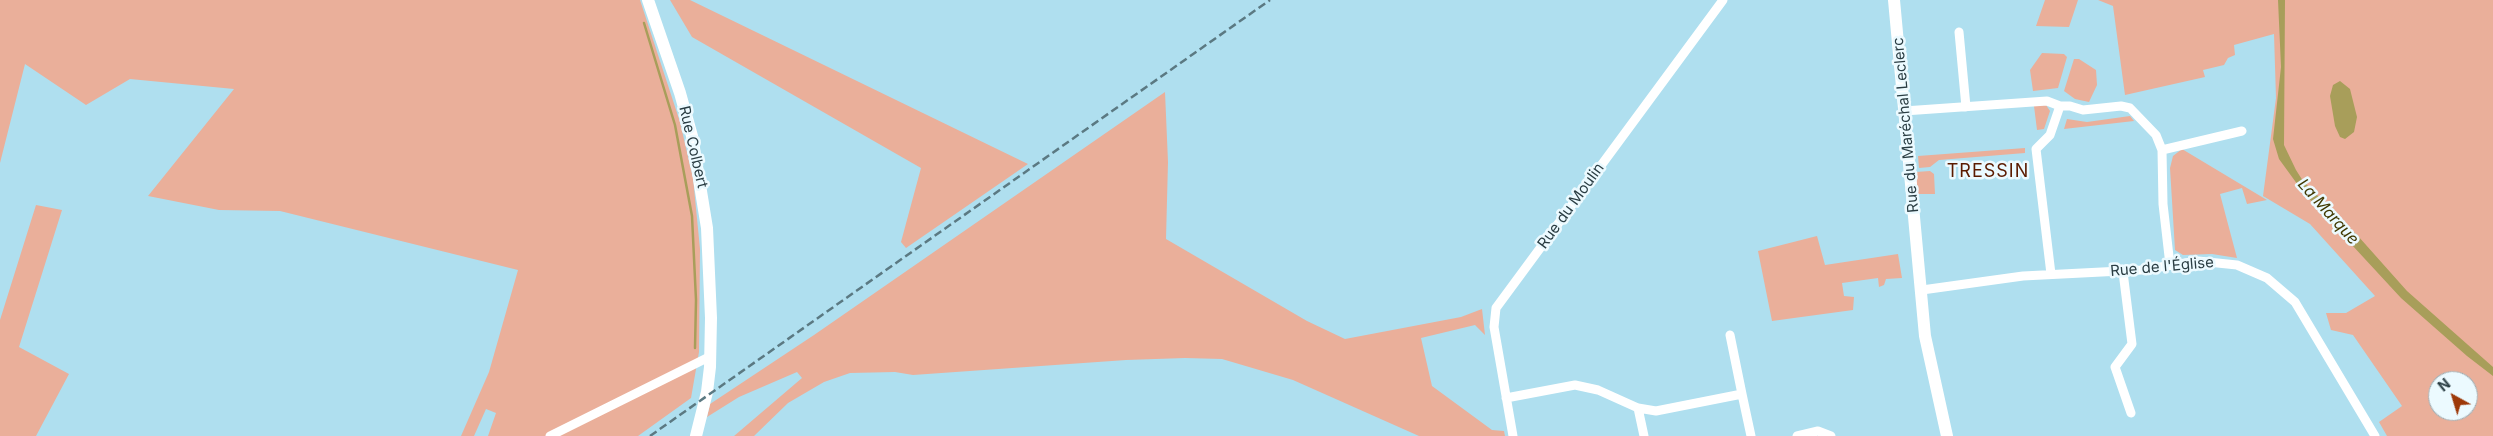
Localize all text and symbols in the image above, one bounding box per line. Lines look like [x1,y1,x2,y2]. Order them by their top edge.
street label: Rue du Maréchal Leclerc [1889,37,1923,213]
street label: Rue Colbert [675,104,711,190]
street label: Rue du Moulin [1534,160,1608,252]
district label: TRESSIN [1946,161,2030,183]
water label: La Marque [2293,175,2363,249]
street label: Rue de l'Église [2109,254,2215,280]
north arrow [2428,371,2478,421]
text: N [2434,375,2453,395]

